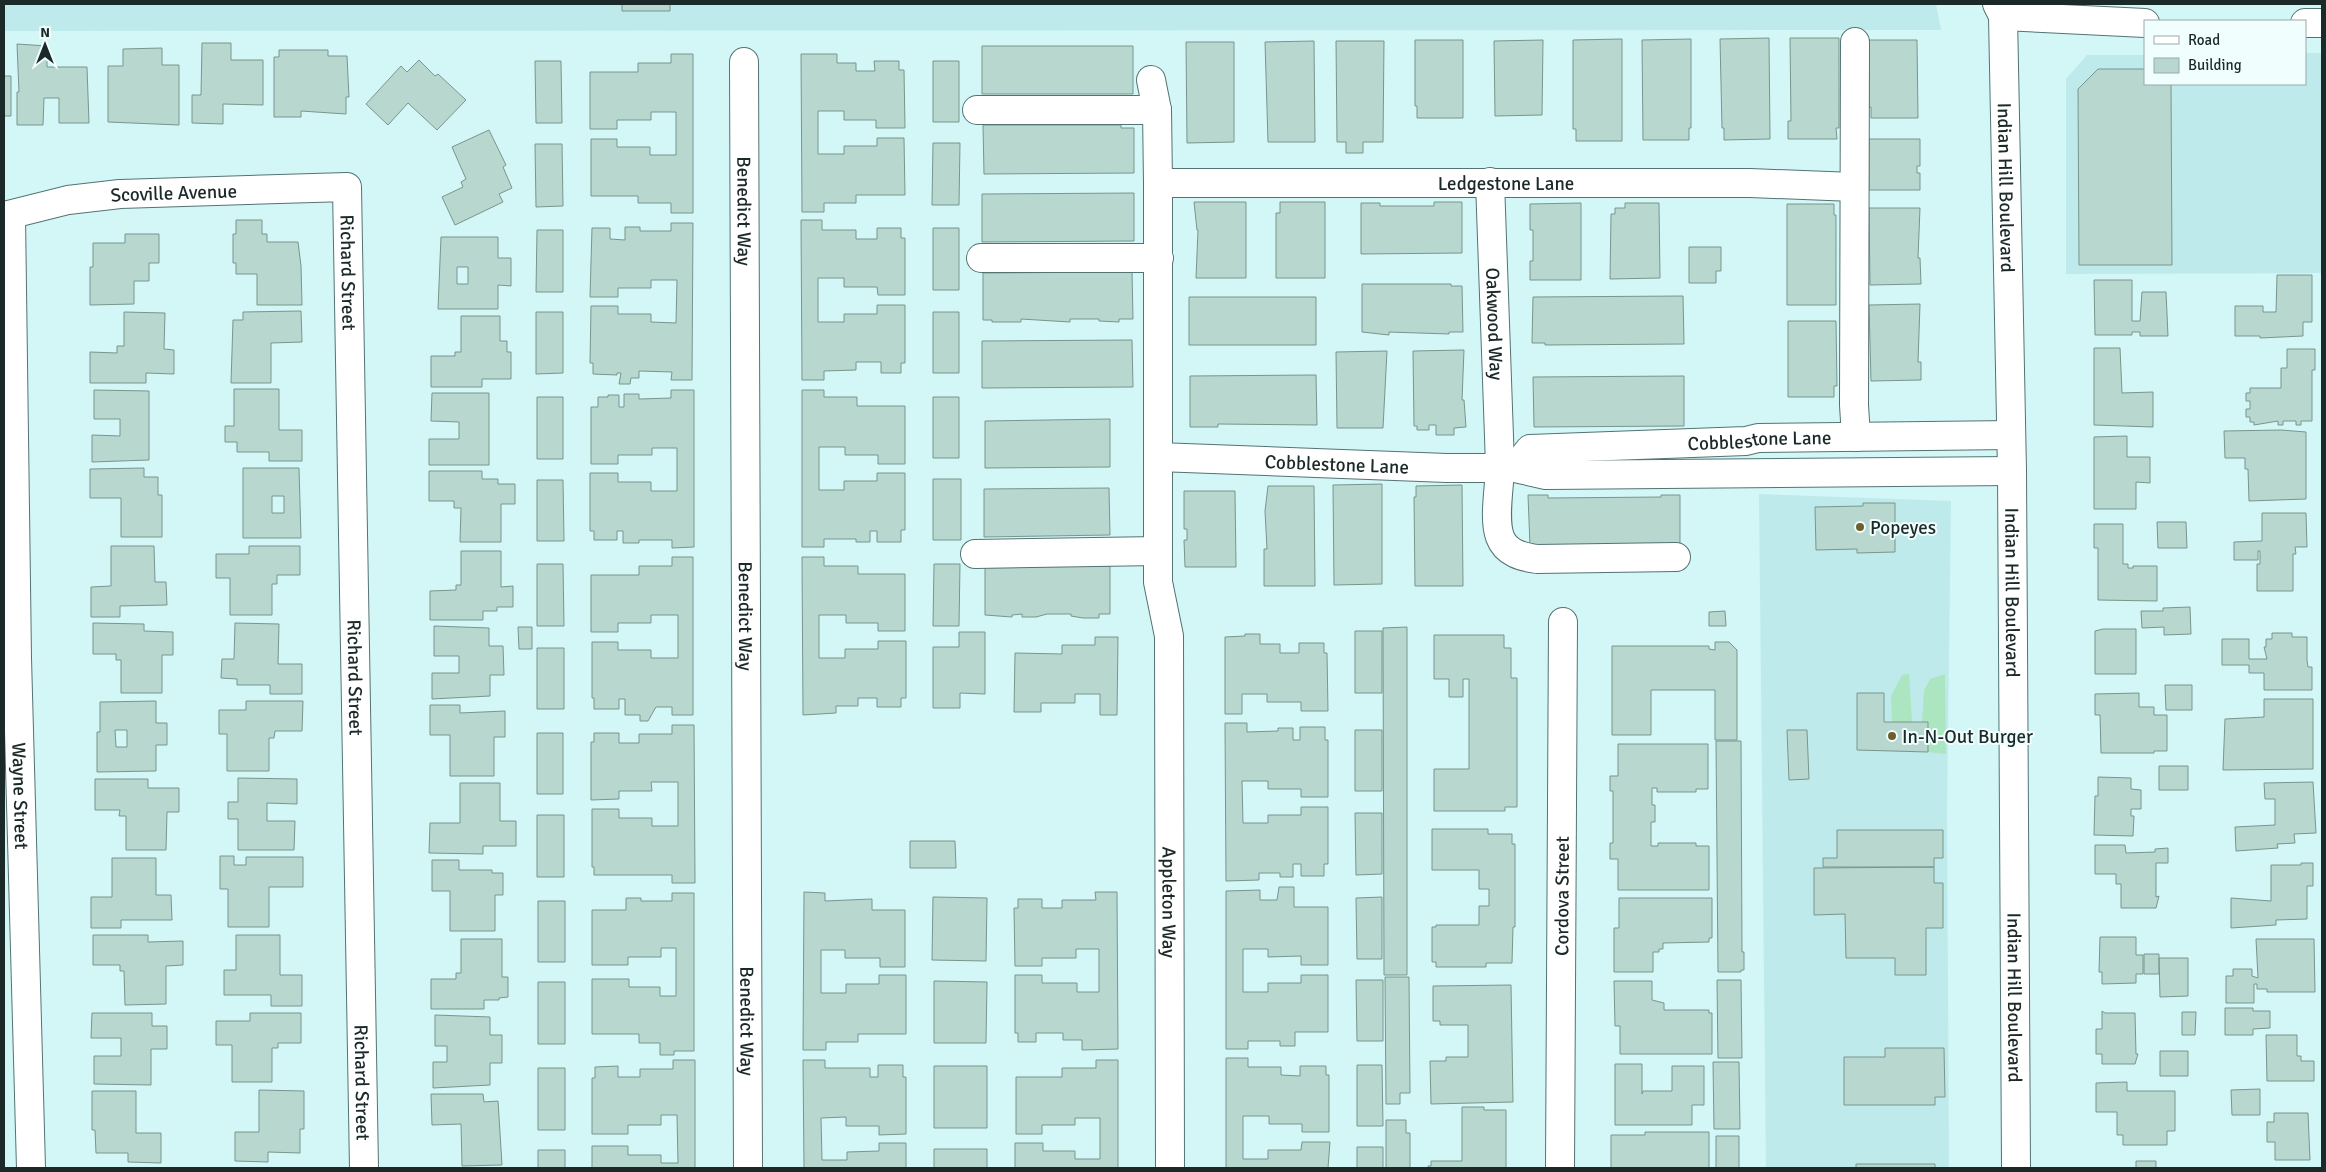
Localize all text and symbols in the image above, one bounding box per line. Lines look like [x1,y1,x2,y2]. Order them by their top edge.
north arrow [20,20,70,70]
legend [2144,20,2306,85]
text: N [40,24,50,41]
text: Road [2188,31,2220,49]
text: Building [2188,56,2242,74]
street label: Indian Hill Boulevard [1992,102,2019,273]
street label: Benedict Way [731,156,756,266]
street label: Ledgestone Lane [1438,172,1574,196]
street label: Scoville Avenue [109,179,237,208]
street label: Richard Street [334,214,360,331]
street label: Oakwood Way [1480,267,1508,381]
street label: Cobblestone Lane [1687,426,1832,456]
street label: Cobblestone Lane [1264,450,1409,480]
street label: Indian Hill Boulevard [1999,507,2024,678]
place label: Popeyes [1870,516,1936,540]
marker: Popeyes [1854,521,1866,533]
street label: Benedict Way [733,561,757,671]
street label: Richard Street [341,619,368,736]
place label: In-N-Out Burger [1902,725,2033,749]
marker: In-N-Out Burger [1886,730,1898,742]
street label: Wayne Street [6,742,33,850]
street label: Cordova Street [1550,836,1575,956]
street label: Appleton Way [1156,847,1181,958]
street label: Indian Hill Boulevard [2002,912,2027,1083]
street label: Benedict Way [734,966,759,1076]
street label: Richard Street [349,1024,375,1141]

